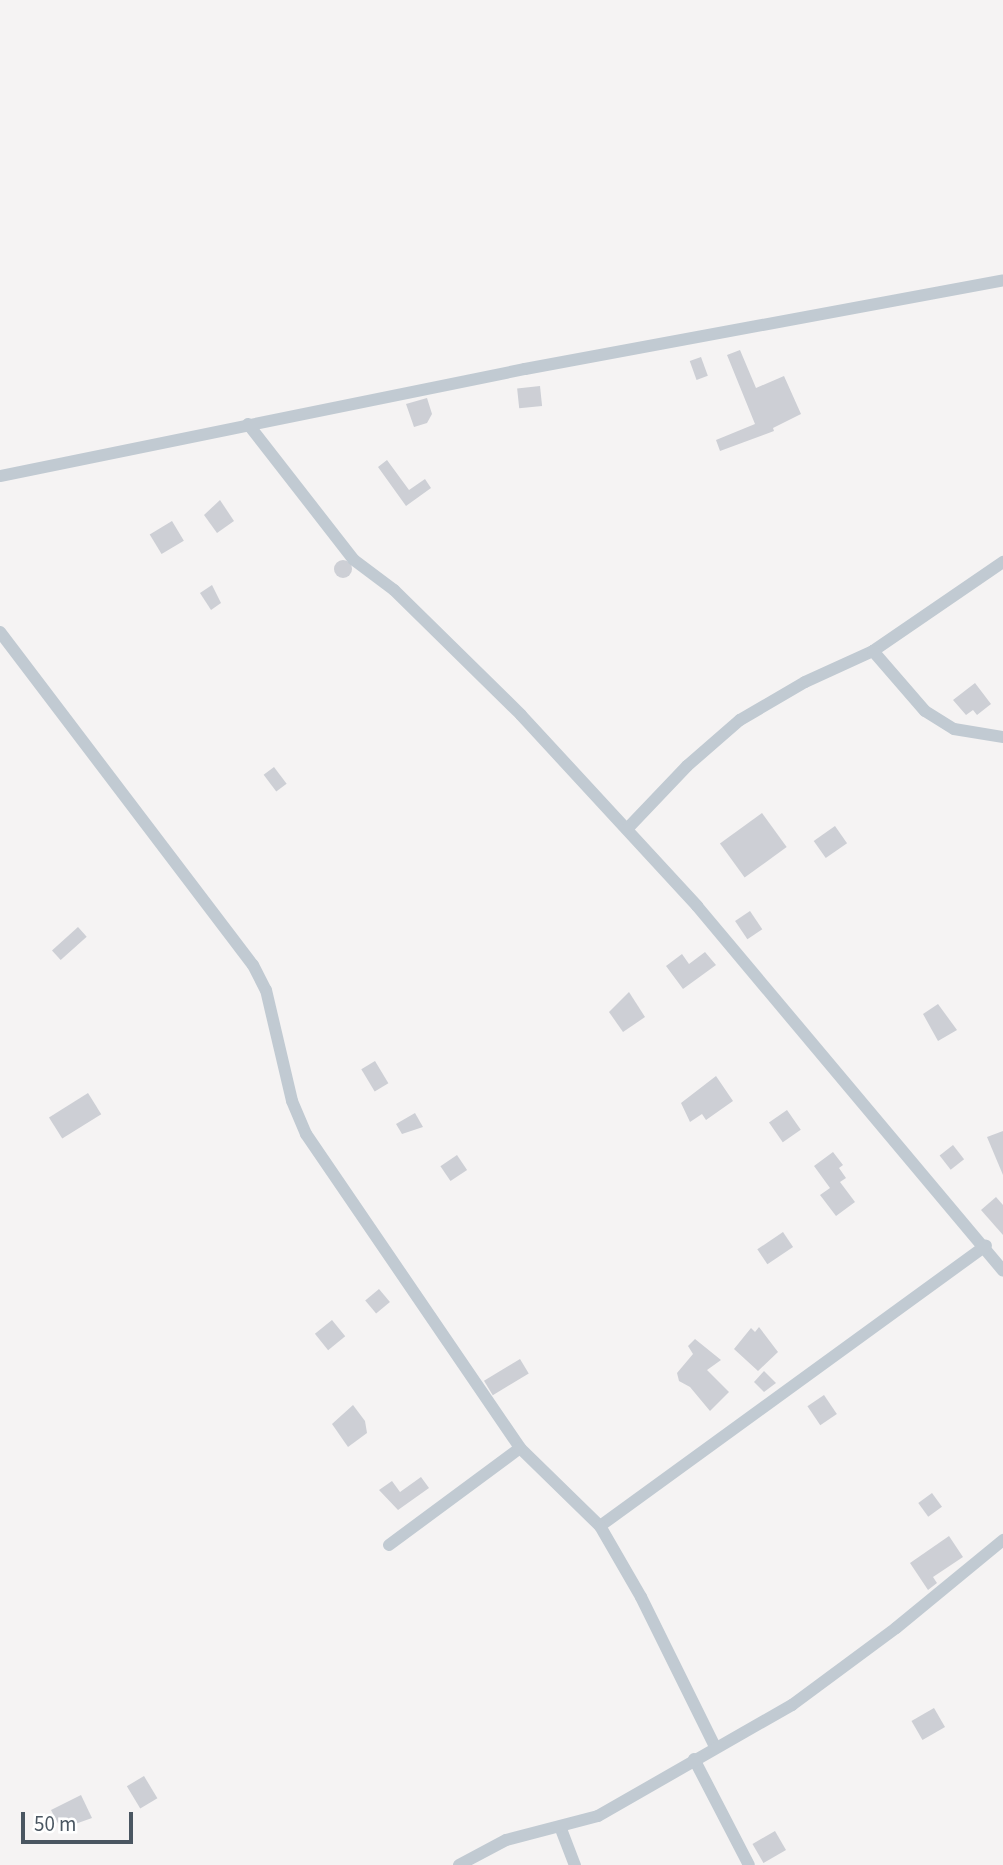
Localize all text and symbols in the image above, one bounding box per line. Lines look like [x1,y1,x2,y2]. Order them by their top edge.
scale bar [24,1798,136,1842]
text: 50 m [34,1809,76,1839]

